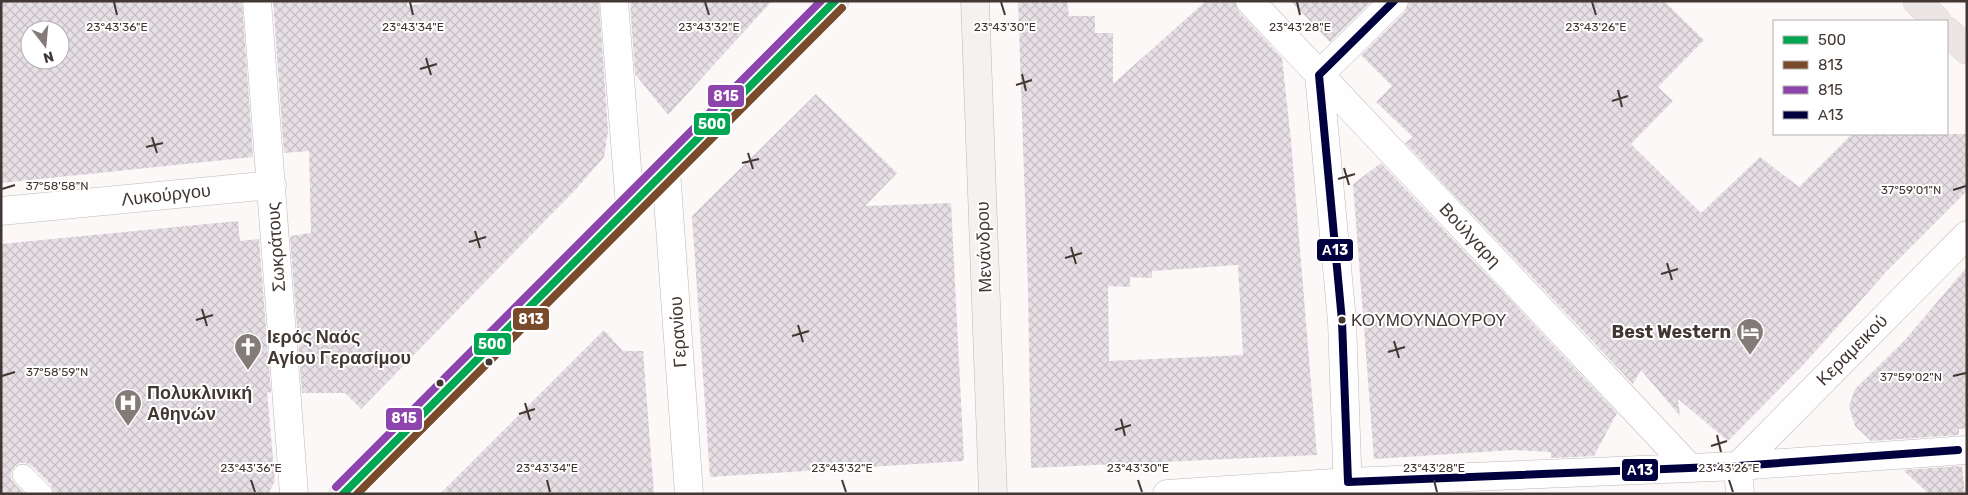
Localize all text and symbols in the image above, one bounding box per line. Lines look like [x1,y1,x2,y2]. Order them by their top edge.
north arrow [20,20,70,70]
text: 23°43'36"E [86,20,148,34]
text: 23°43'34"E [382,20,444,34]
text: 23°43'32"E [678,20,740,34]
text: 23°43'30"E [974,20,1036,34]
text: 23°43'28"E [1269,20,1331,34]
text: 23°43'26"E [1565,20,1627,34]
legend [1773,20,1948,135]
text: 500 [1818,31,1846,49]
text: N [41,47,56,67]
text: 813 [1818,56,1843,74]
text: 815 [1818,81,1843,99]
line badge: 815 [707,84,745,108]
text: 815 [713,88,739,105]
text: Α13 [1818,106,1843,124]
line badge: 500 [693,112,731,136]
text: 500 [698,116,726,133]
text: 37°58'58"N [26,179,89,193]
street label: Λυκούργου [120,179,212,211]
text: 37°59'01"N [1881,183,1941,197]
street label: Βούλγαρη [1434,198,1506,272]
street label: Σωκράτους [262,201,290,293]
street label: Μενάνδρου [971,201,997,293]
line badge: Α13 [1316,238,1354,262]
text: Α13 [1322,242,1348,259]
street label: Γερανίου [665,296,691,368]
line badge: 813 [512,307,550,331]
place label: ΚΟΥΜΟΥΝΔΟΥΡΟΥ [1351,310,1507,330]
street label: Κεραμεικού [1812,310,1892,390]
text: 813 [518,311,544,328]
marker: ΚΟΥΜΟΥΝΔΟΥΡΟΥ [1337,315,1347,325]
hotel icon: Best Western [1735,317,1765,356]
place label: Best Western [1612,321,1731,343]
place label: Ιερός Ναός Αγίου Γερασίμου [267,326,411,369]
church icon: Ιερός Ναός Αγίου Γερασίμου [233,332,263,371]
line badge: 500 [473,332,512,356]
text: 500 [478,336,506,353]
unlabelled marker [484,357,494,367]
text: 37°58'59"N [26,365,88,379]
text: 37°59'02"N [1880,370,1942,384]
unlabelled marker [435,378,445,388]
place label: Πολυκλινική Αθηνών [147,382,252,425]
hospital icon: Πολυκλινική Αθηνών [113,388,143,427]
line badge: 815 [385,407,423,431]
text: 815 [391,410,417,427]
line badge: Α13 [1621,458,1659,482]
text: 23°43'36"E [220,461,282,475]
text: 23°43'34"E [516,461,578,475]
text: 23°43'32"E [811,461,873,475]
text: 23°43'30"E [1107,461,1169,475]
text: 23°43'28"E [1403,461,1465,475]
text: 23°43'26"E [1698,461,1760,475]
text: Α13 [1627,462,1653,479]

